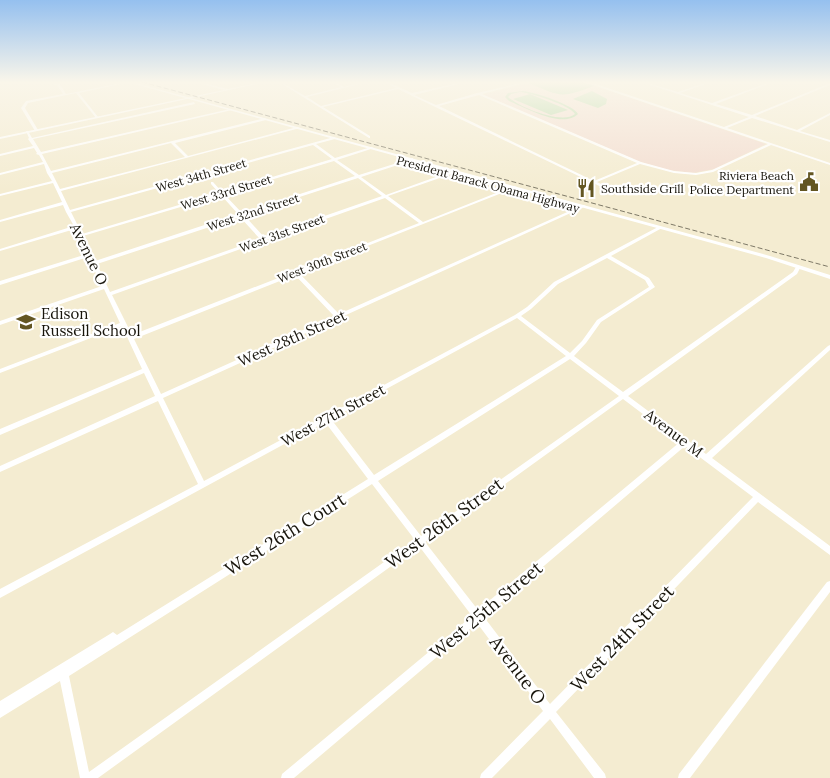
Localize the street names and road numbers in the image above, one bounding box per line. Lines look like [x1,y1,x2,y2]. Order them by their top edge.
street label: President Barack Obama Highway [395,152,582,216]
street label: West 34th Street [154,155,248,195]
street label: West 33rd Street [179,171,274,213]
street label: West 32nd Street [205,190,301,234]
street label: West 31st Street [237,210,327,255]
street label: Avenue O [65,219,112,288]
street label: West 30th Street [275,238,369,286]
street label: West 28th Street [235,305,349,370]
street label: West 27th Street [278,379,389,450]
street label: Avenue M [640,404,707,461]
street label: West 26th Street [380,472,508,574]
street label: West 26th Court [220,488,350,580]
street label: West 25th Street [425,556,547,664]
street label: West 24th Street [565,580,679,696]
street label: Avenue O [484,630,551,709]

